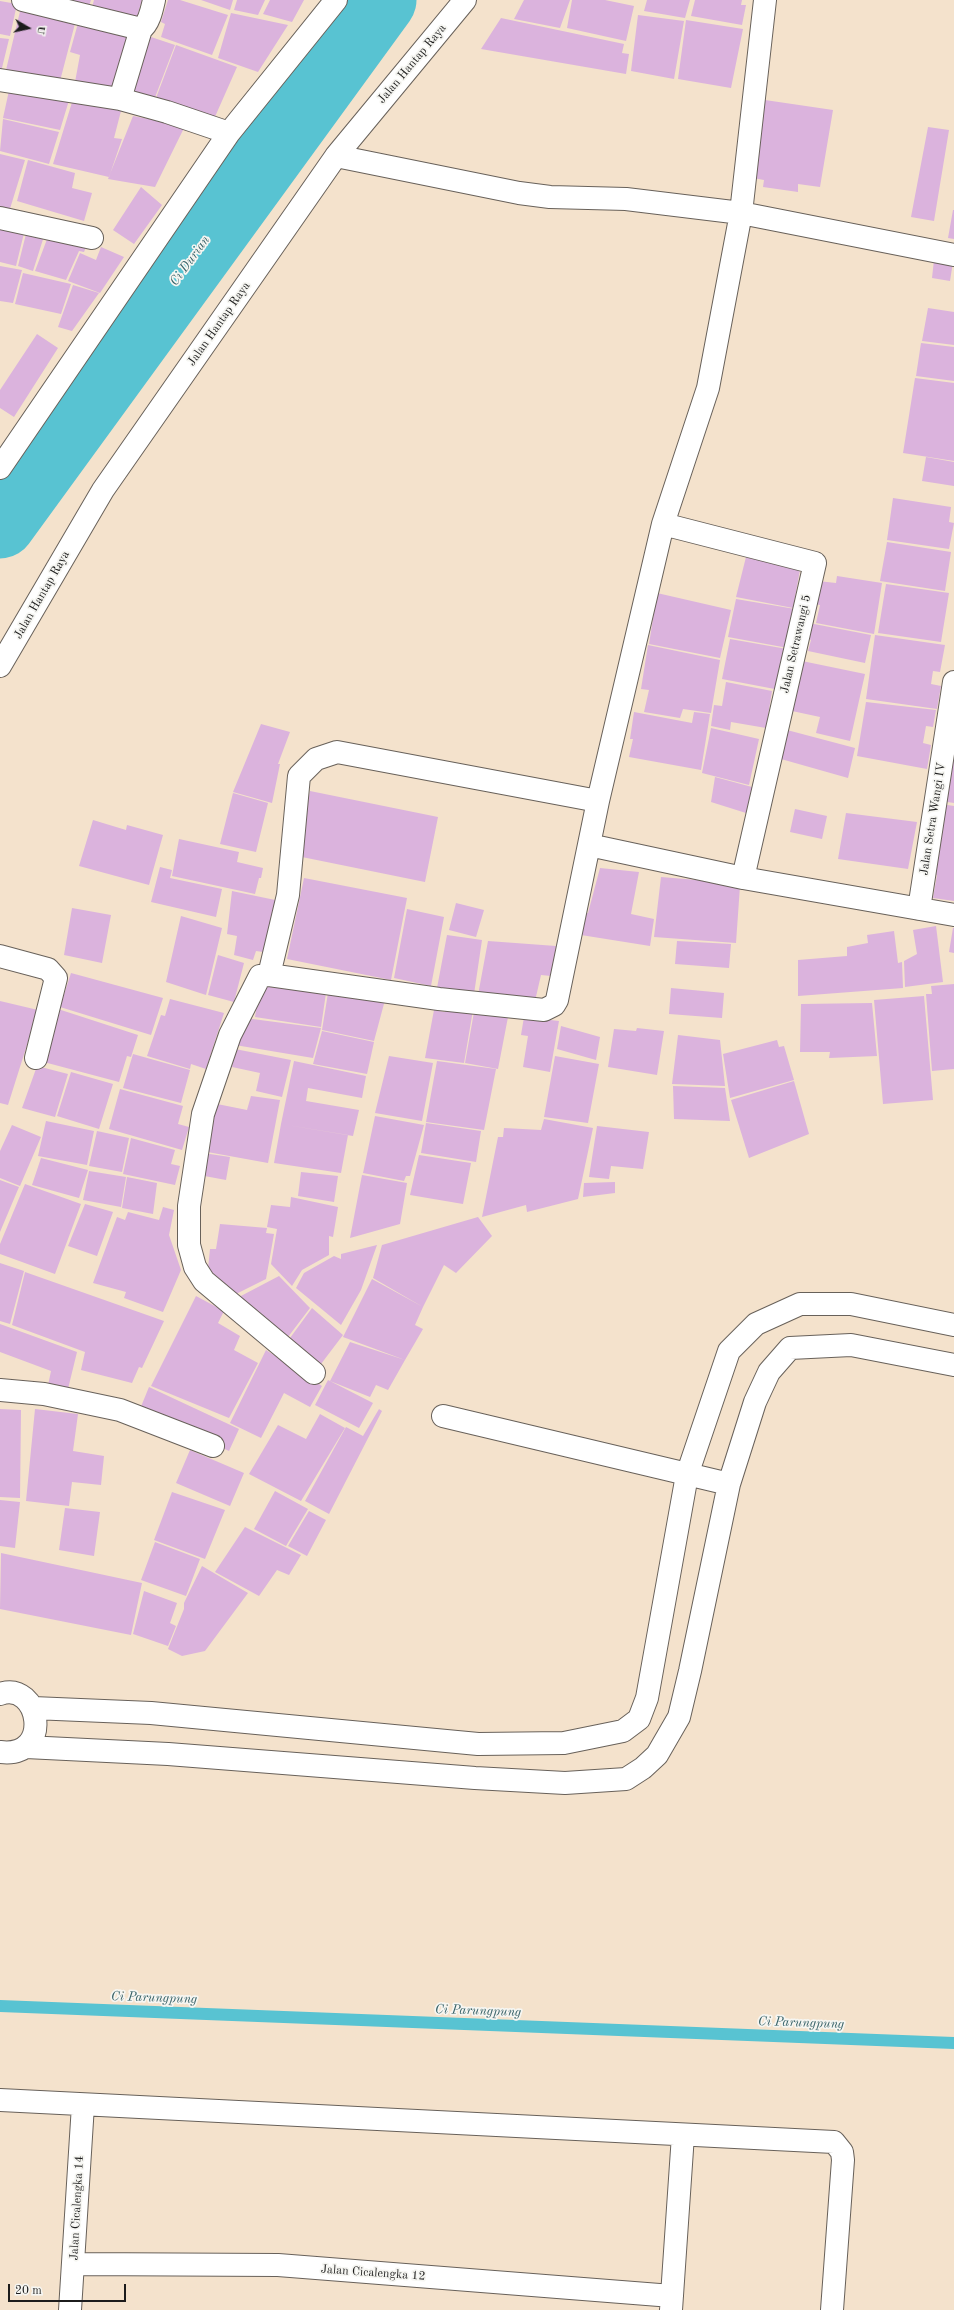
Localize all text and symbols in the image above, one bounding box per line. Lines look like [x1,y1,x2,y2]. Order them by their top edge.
north arrow [8,8,48,48]
street label: Jalan Hantap Raya [375,21,449,107]
text: U [34,25,46,35]
water label: Ci Durian [167,233,213,289]
street label: Jalan Hantap Raya [185,279,253,369]
street label: Jalan Hantap Raya [11,548,73,642]
street label: Jalan Setrawangi 5 [778,593,814,695]
street label: Jalan Setra Wangi IV [917,762,949,876]
water label: Ci Parungpung [111,1989,197,2007]
water label: Ci Parungpung [435,2002,521,2020]
water label: Ci Parungpung [758,2014,844,2032]
street label: Jalan Cicalengka 14 [67,2155,87,2261]
street label: Jalan Cicalengka 12 [320,2262,426,2284]
scale bar [10,2276,128,2302]
text: 20 m [15,2285,42,2297]

